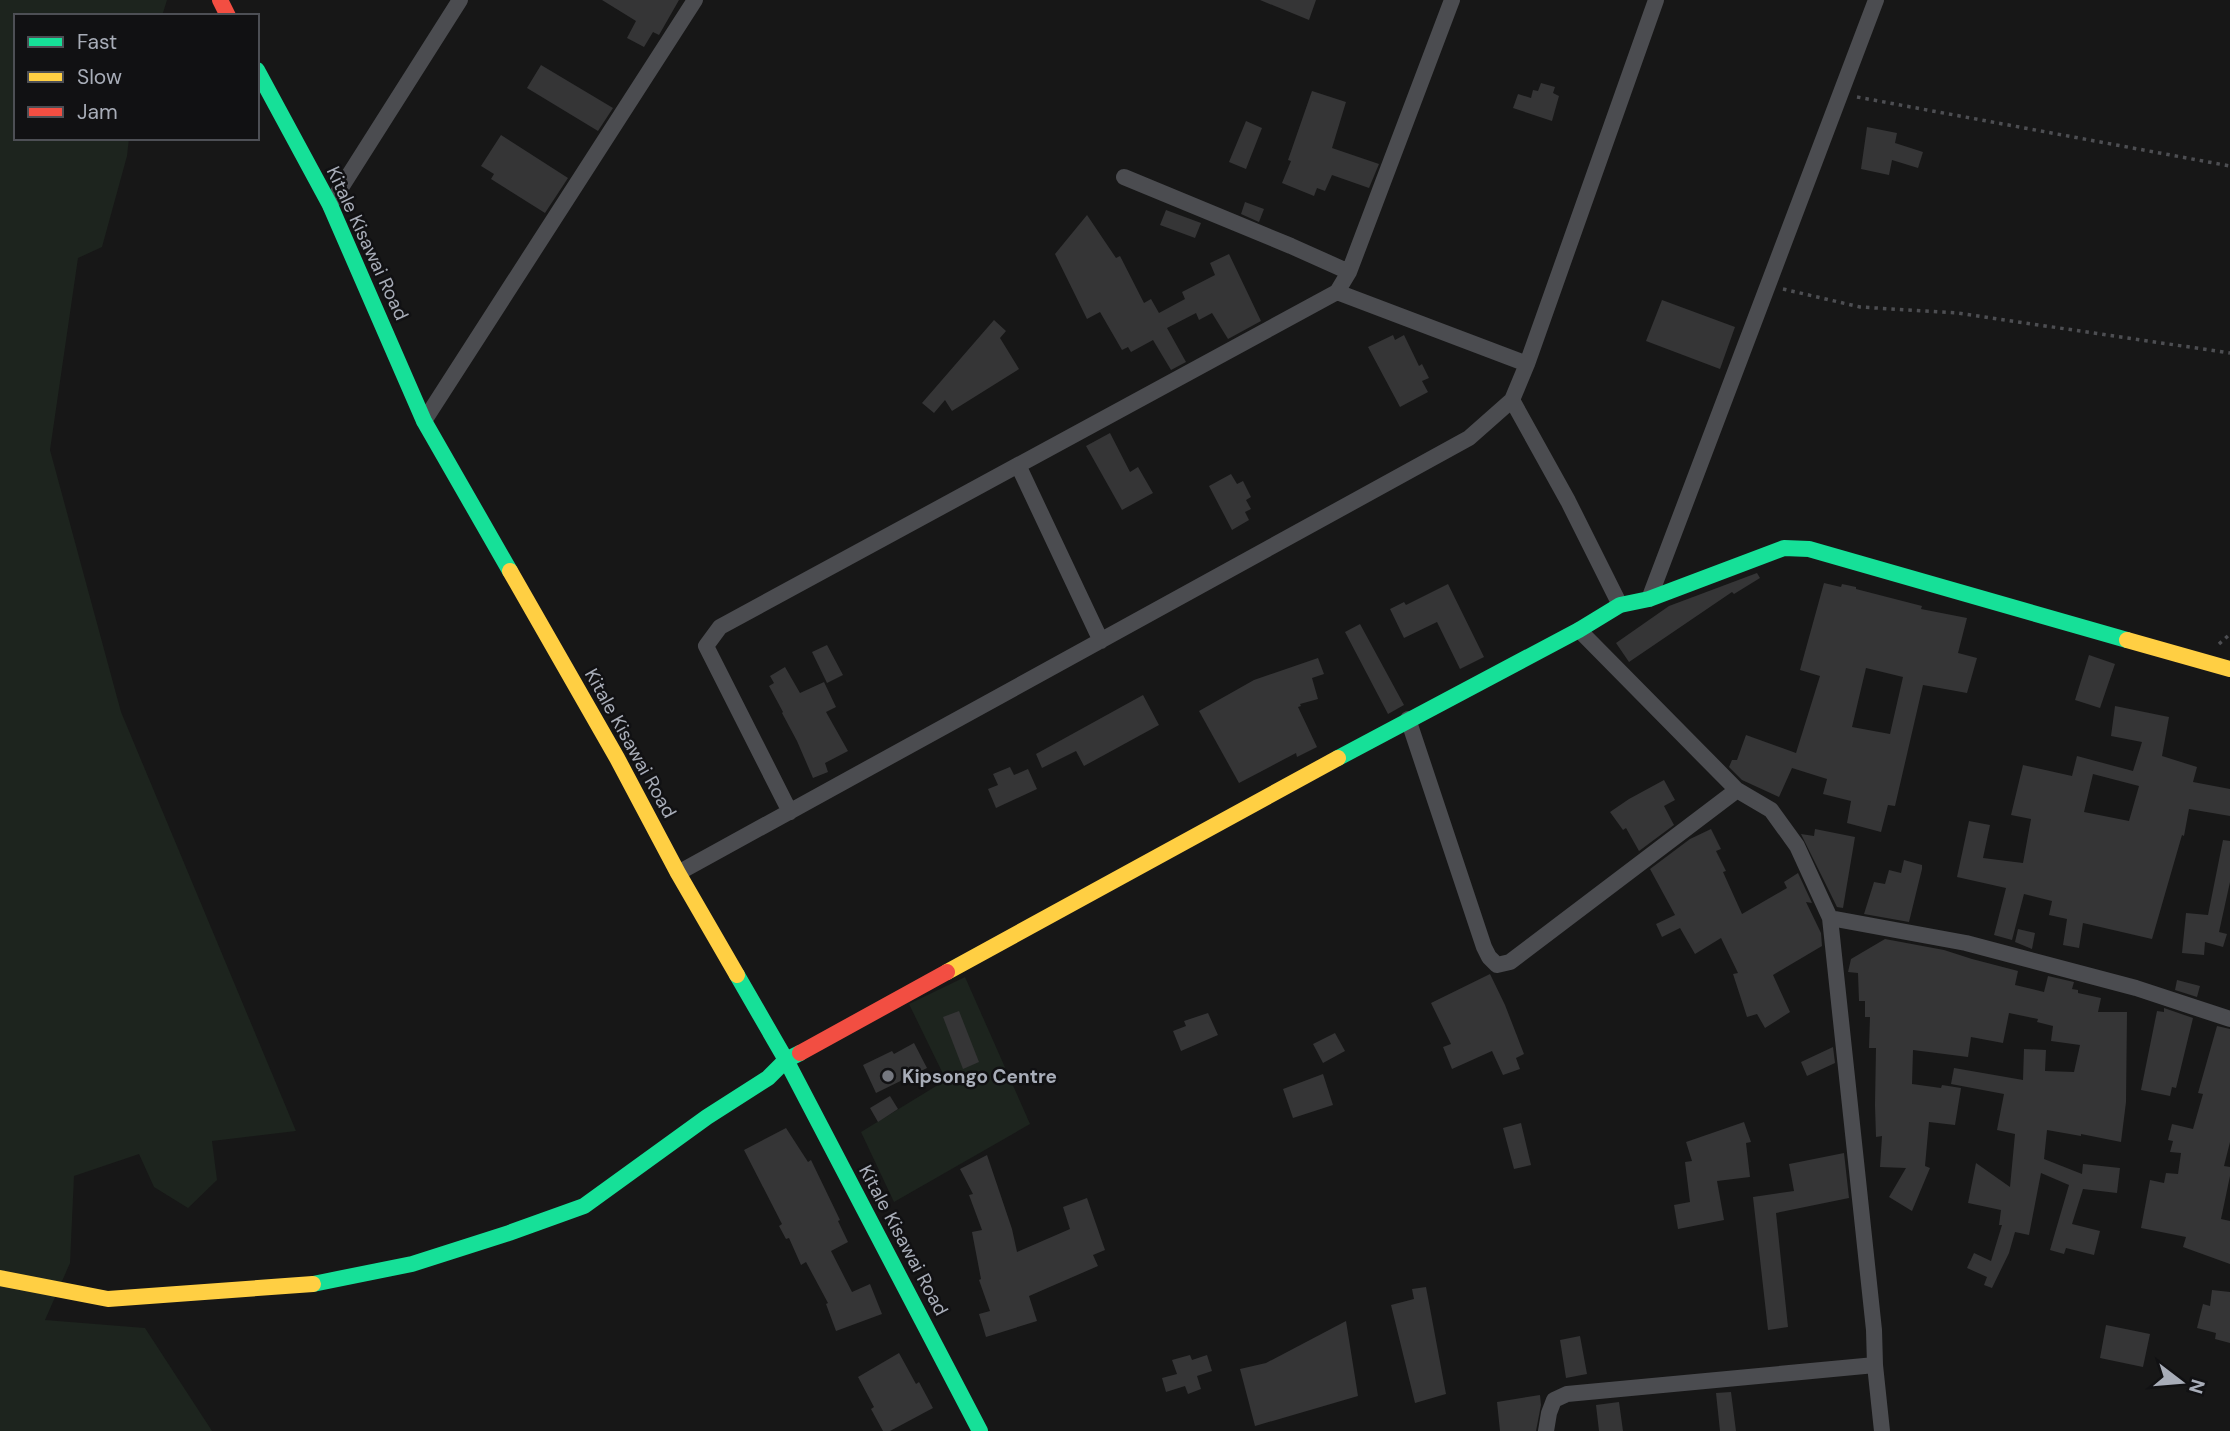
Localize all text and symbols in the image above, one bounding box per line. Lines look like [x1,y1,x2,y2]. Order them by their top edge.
legend [14,14,259,140]
text: Fast [77,28,117,56]
text: Slow [77,63,122,91]
text: Jam [77,98,118,126]
street label: Kitale Kisawai Road [321,162,414,324]
street label: Kitale Kisawai Road [579,664,682,822]
place label: Kipsongo Centre [902,1064,1057,1089]
marker: Kipsongo Centre [880,1068,896,1084]
street label: Kitale Kisawai Road [853,1161,954,1320]
north arrow [2146,1347,2216,1417]
text: N [2183,1376,2211,1397]

